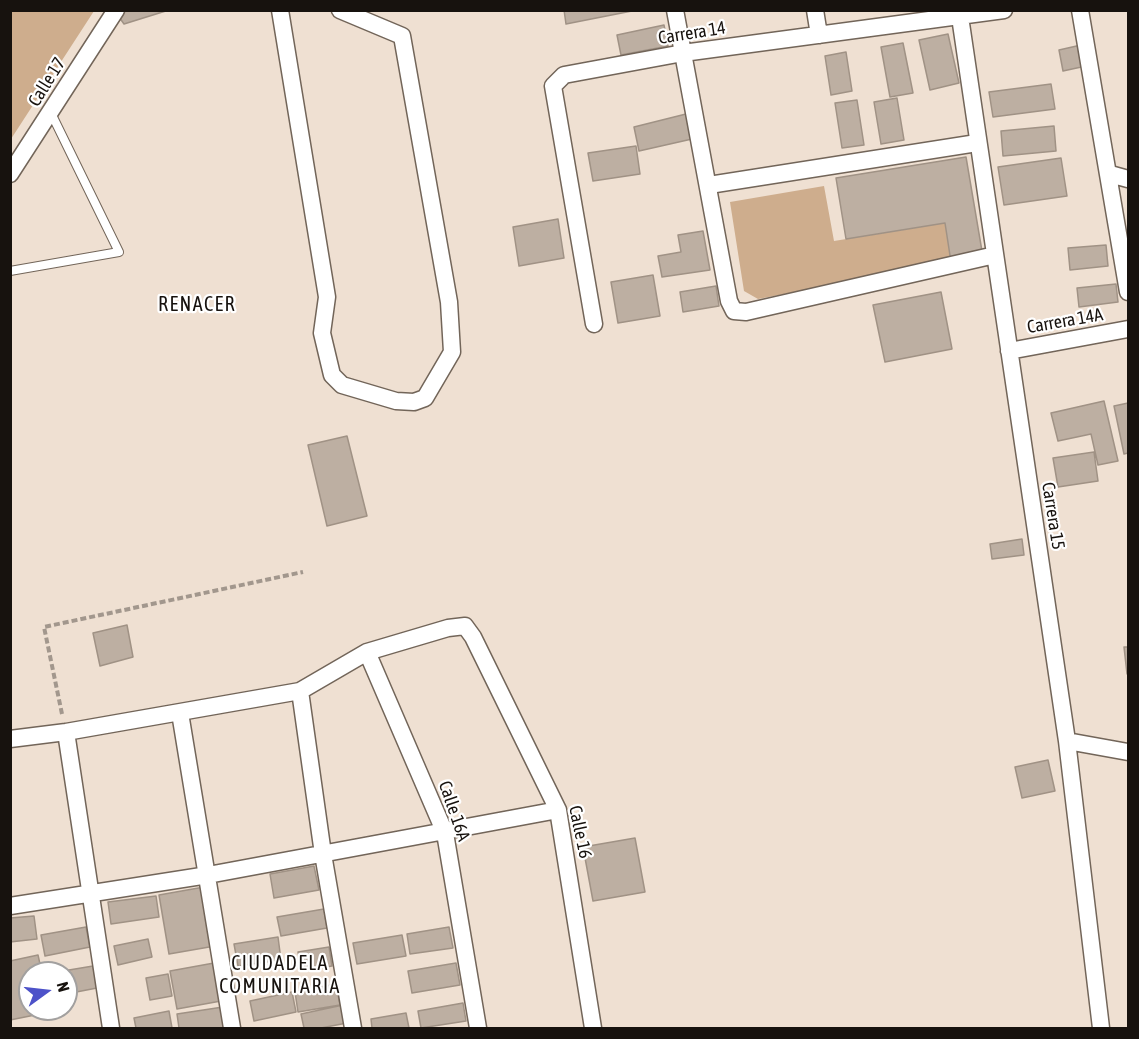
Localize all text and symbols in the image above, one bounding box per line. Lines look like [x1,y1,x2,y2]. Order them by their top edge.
street label: Carrera 14 [657,17,727,49]
street label: Calle 17 [24,54,70,110]
district label: RENACER [158,293,236,317]
street label: Carrera 14A [1025,304,1105,338]
street label: Carrera 15 [1037,481,1069,551]
street label: Calle 16A [434,778,474,844]
street label: Calle 16 [564,804,596,860]
district label: CIUDADELA COMUNITARIA [219,952,341,999]
north arrow [18,961,78,1021]
text: N [54,980,73,994]

